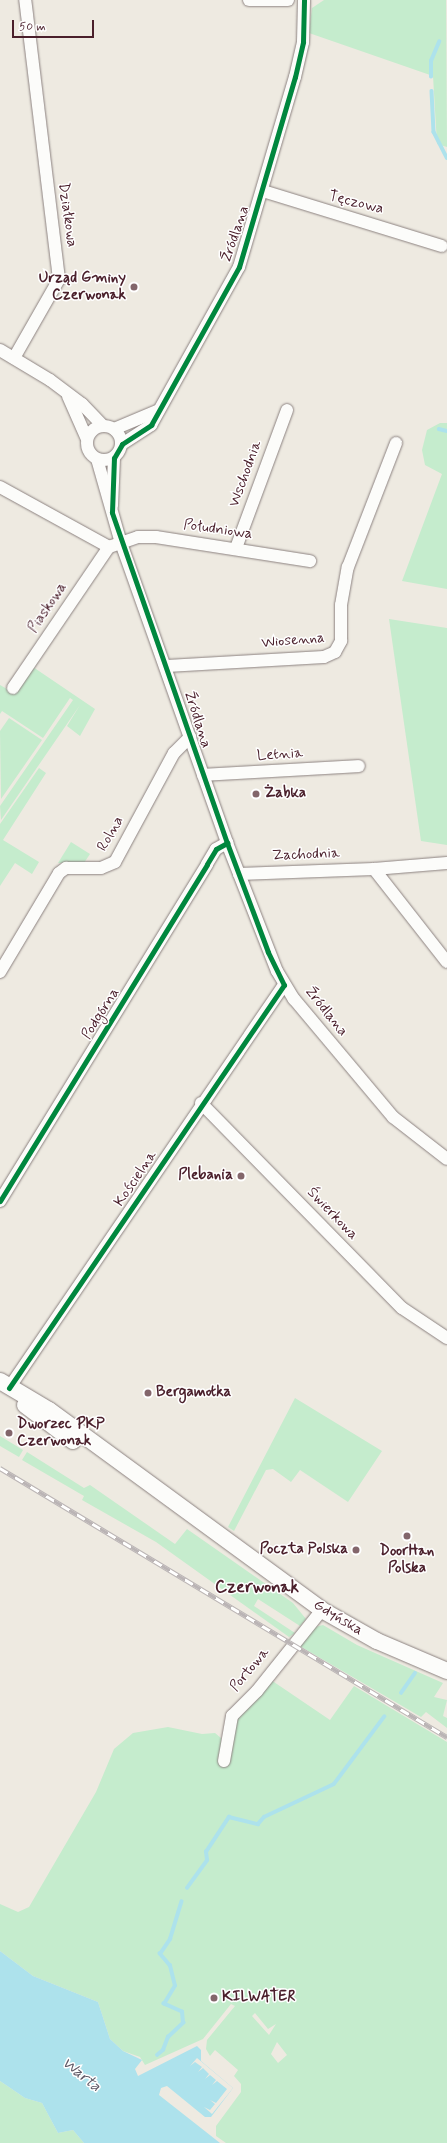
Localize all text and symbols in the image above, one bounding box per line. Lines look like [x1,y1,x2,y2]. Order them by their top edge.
scale bar [14,12,96,38]
text: 50 m [19,19,46,35]
street label: Działkowa [54,182,80,248]
street label: Tęczowa [327,187,385,219]
street label: Źródlana [218,204,254,264]
place label: Urząd Gminy Czerwonak [37,269,126,304]
marker: Urząd Gminy Czerwonak [129,282,139,292]
street label: Wschodnia [226,438,266,510]
street label: Południowa [182,516,254,544]
street label: Piaskowa [25,579,71,637]
street label: Wiosenna [261,629,325,653]
street label: Źródlana [179,690,215,750]
street label: Letnia [256,744,304,766]
place label: Żabka [264,785,306,803]
marker: Żabka [251,789,261,799]
street label: Rolna [94,813,128,855]
street label: Zachodnia [272,845,340,865]
street label: Źródlana [301,984,351,1040]
street label: Podgórna [78,985,124,1043]
street label: Kościelna [111,1148,161,1210]
place label: Plebania [178,1167,233,1185]
marker: Plebania [236,1171,246,1181]
street label: Świerkowa [303,1184,361,1244]
place label: Bergamotka [156,1384,231,1402]
marker: Bergamotka [143,1388,153,1398]
place label: Dworzec PKP Czerwonak [17,1415,105,1450]
marker: Dworzec PKP Czerwonak [4,1428,14,1438]
marker: DoorHan Polska [402,1531,412,1541]
place label: Poczta Polska [262,1541,348,1559]
place label: DoorHan Polska [380,1542,434,1577]
marker: Poczta Polska [351,1545,361,1555]
district label: Czerwonak [215,1578,299,1598]
street label: Gdyńska [310,1596,366,1640]
street label: Portowa [227,1644,273,1696]
place label: KILWATER [222,1989,295,2007]
marker: KILWATER [209,1993,219,2003]
water label: Warta [58,2054,104,2096]

